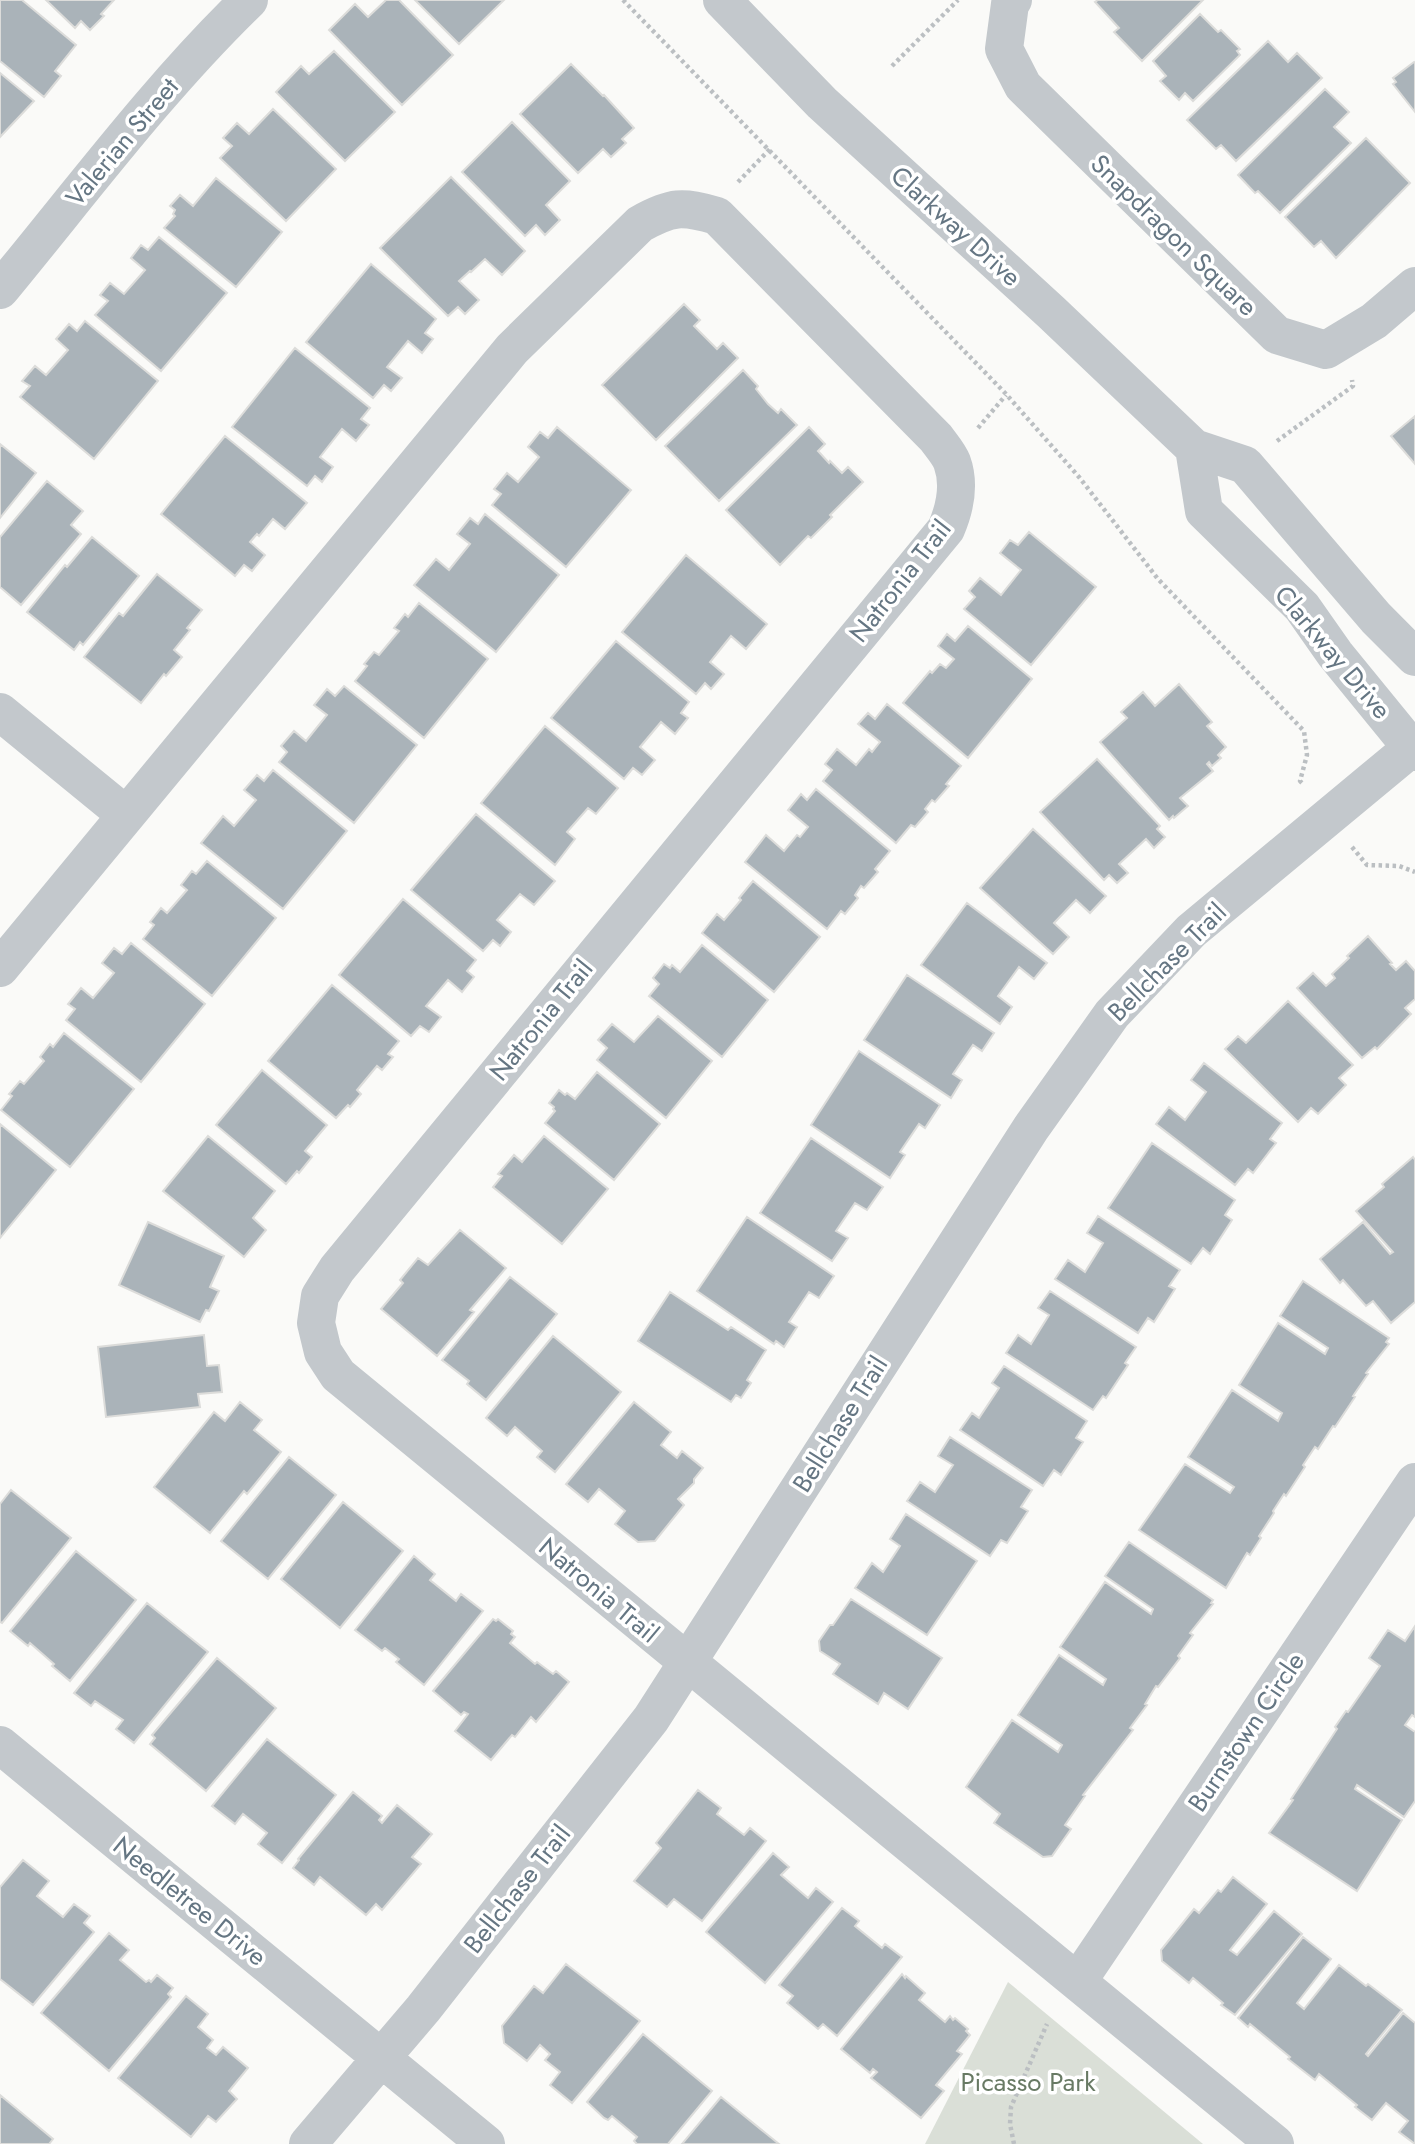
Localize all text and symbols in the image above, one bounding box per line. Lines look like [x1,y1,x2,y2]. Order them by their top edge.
street label: Valerian Street [57,69,188,215]
street label: Snapdragon Square [1082,145,1266,325]
street label: Clarkway Drive [882,157,1030,295]
street label: Natronia Trail [840,512,960,650]
street label: Clarkway Drive [1266,577,1400,727]
street label: Bellchase Trail [1099,894,1235,1030]
street label: Natronia Trail [480,951,602,1089]
street label: Bellchase Trail [783,1349,897,1499]
street label: Natronia Trail [531,1528,667,1652]
street label: Burnstown Circle [1178,1645,1314,1819]
street label: Bellchase Trail [455,1817,579,1961]
street label: Needletree Drive [105,1827,275,1975]
park label: Picasso Park [960,2063,1096,2101]

